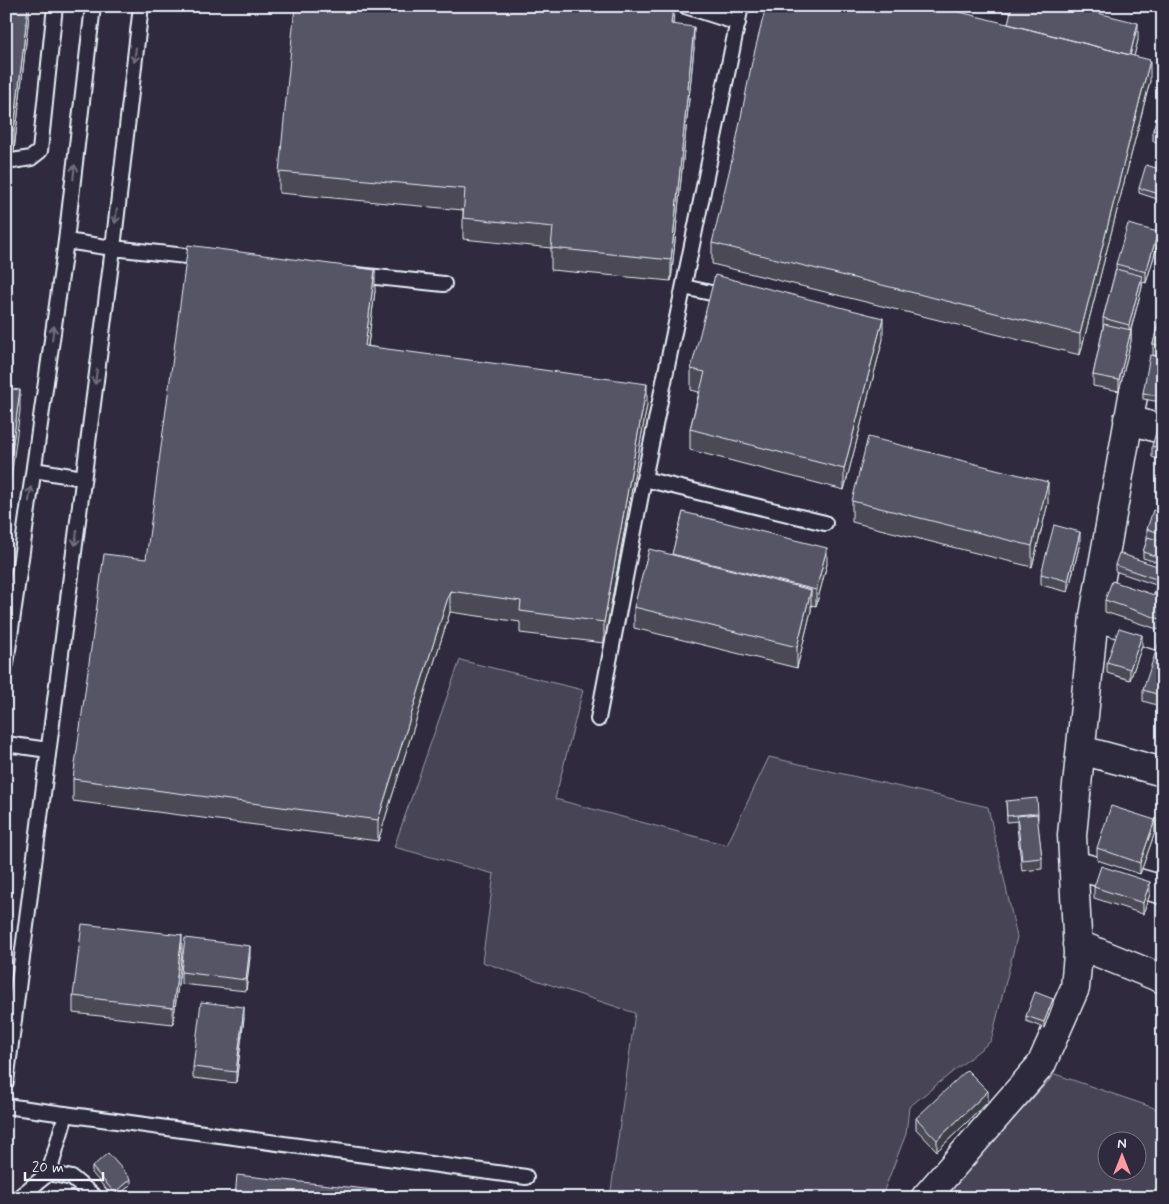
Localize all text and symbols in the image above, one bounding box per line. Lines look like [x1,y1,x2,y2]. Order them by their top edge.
one-way arrow [130,46,140,62]
one-way arrow [69,164,79,180]
one-way arrow [111,208,121,224]
one-way arrow [48,326,58,342]
one-way arrow [91,369,101,385]
one-way arrow [26,487,36,503]
one-way arrow [70,530,80,546]
north arrow [1096,1132,1146,1182]
text: N [1117,1135,1127,1153]
scale bar [25,1149,102,1181]
text: 20 m [32,1158,64,1178]

